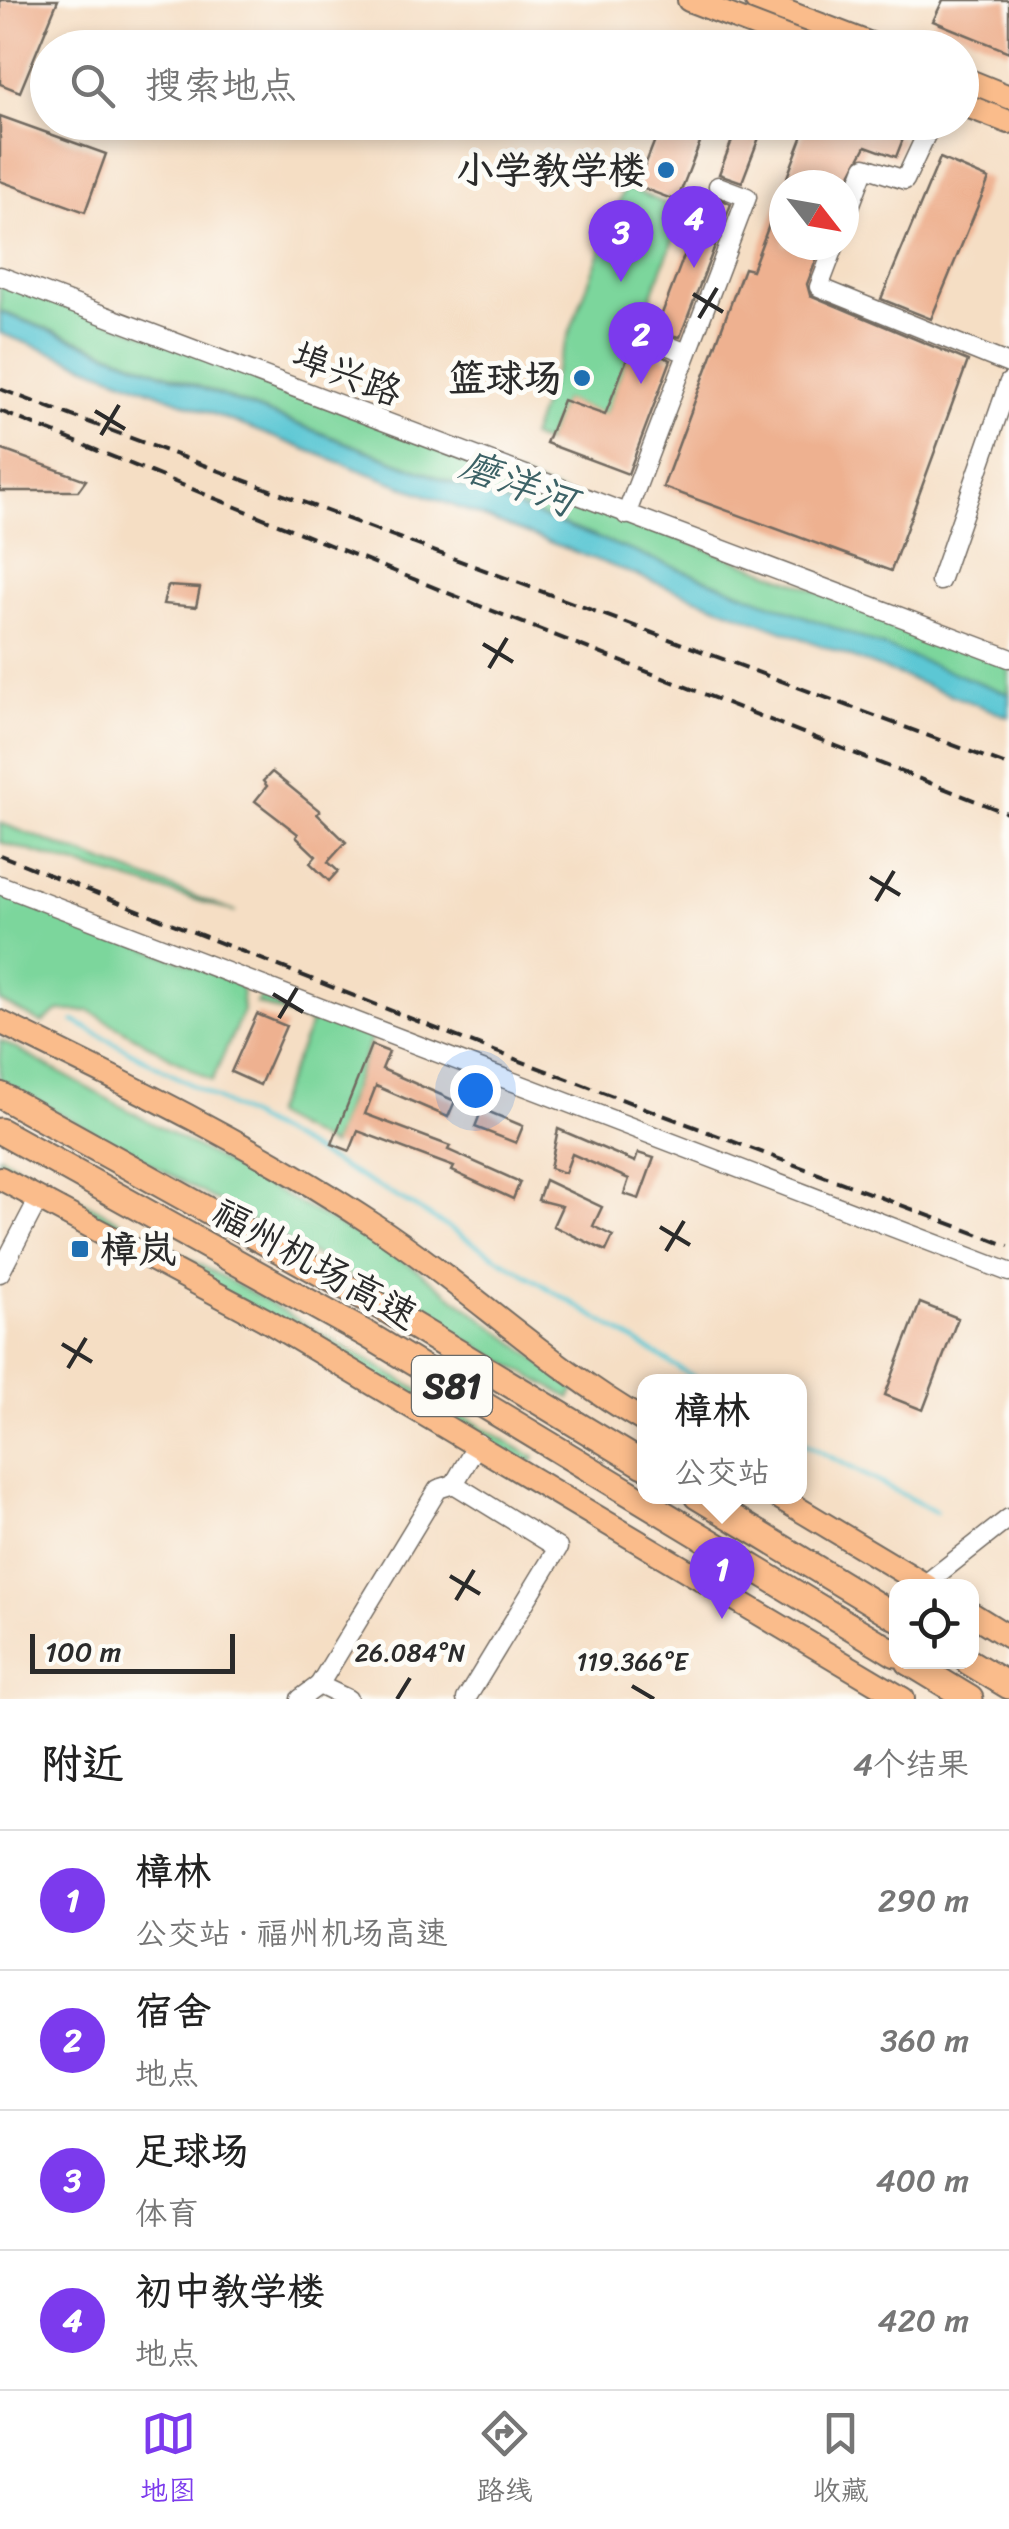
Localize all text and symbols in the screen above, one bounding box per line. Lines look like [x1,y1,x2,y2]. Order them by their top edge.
search box [30,30,979,140]
text: 搜索地点 [145,52,297,119]
icon: search [65,58,120,113]
place label: 小学教学楼 [456,137,646,204]
marker: 小学教学楼 [655,159,677,181]
north arrow [769,170,859,260]
pin: 4 [662,186,726,268]
pin: 3 [588,200,654,282]
pin: 2 [608,302,674,384]
street label: 埠兴路 [282,322,412,426]
place label: 篮球场 [448,345,562,412]
marker: 篮球场 [571,367,593,389]
water label: 磨洋河 [449,429,592,539]
your location [450,1065,501,1116]
street label: 福州机场高速 [199,1179,431,1349]
place label: 樟岚 [100,1216,176,1283]
marker: 樟岚 [69,1238,91,1260]
road number: S81 [412,1356,492,1416]
popup [637,1374,807,1504]
text: 樟林 [674,1377,750,1444]
text: 公交站 [674,1444,770,1501]
pin: 1 [690,1536,754,1619]
map controls [889,1579,979,1669]
button: locate [889,1579,979,1669]
text: 100 m [45,1627,121,1676]
scale bar [30,1629,235,1674]
text: 26.084°N [355,1630,466,1675]
text: 119.366°E [576,1639,690,1684]
text: 附近 [40,1727,124,1801]
text: 4个结果 [853,1736,969,1793]
text: 樟林 [135,1838,211,1905]
text: 1 [66,1872,79,1929]
text: 290 m [878,1872,969,1929]
text: 公交站 · 福州机场高速 [135,1905,448,1962]
text: 宿舍 [135,1978,211,2045]
text: 2 [63,2012,82,2069]
text: 360 m [880,2012,969,2069]
text: 地点 [135,2045,199,2102]
text: 足球场 [135,2118,249,2185]
text: 3 [64,2152,81,2209]
text: 400 m [876,2152,969,2209]
text: 体育 [135,2185,199,2242]
text: 初中教学楼 [135,2258,325,2325]
text: 4 [62,2292,83,2349]
text: 420 m [877,2292,969,2349]
text: 地点 [135,2325,199,2382]
tab: 地图 [140,2406,196,2515]
tab: 路线 [476,2406,533,2515]
tab: 收藏 [813,2406,869,2515]

